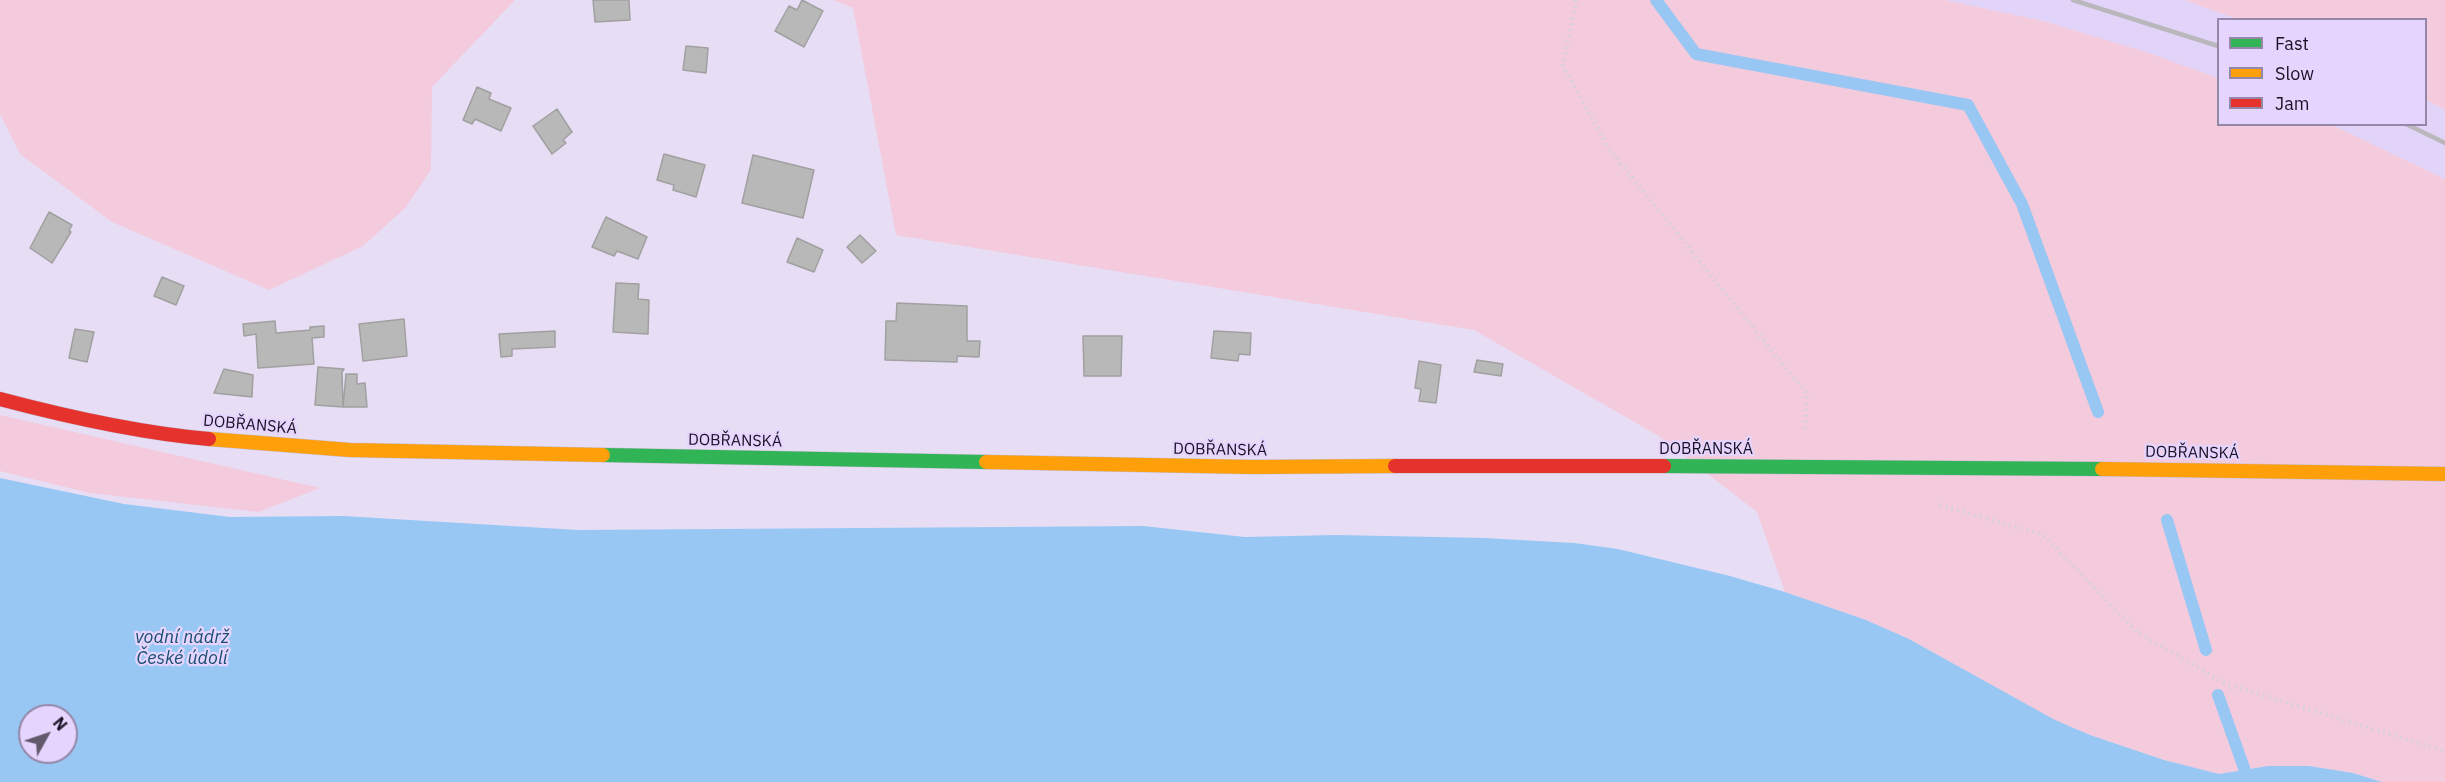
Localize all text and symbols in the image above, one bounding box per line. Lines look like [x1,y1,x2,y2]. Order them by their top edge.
legend [2217,18,2427,126]
text: Fast [2275,32,2309,55]
text: Slow [2275,62,2314,85]
text: Jam [2275,92,2310,115]
street label: DOBŘANSKÁ [202,411,298,439]
street label: DOBŘANSKÁ [688,431,782,451]
street label: DOBŘANSKÁ [1659,439,1753,459]
street label: DOBŘANSKÁ [1173,440,1267,460]
street label: DOBŘANSKÁ [2145,443,2239,463]
water label: vodní nádrž České údolí [135,627,229,670]
north arrow [18,704,78,764]
text: N [49,713,72,735]

